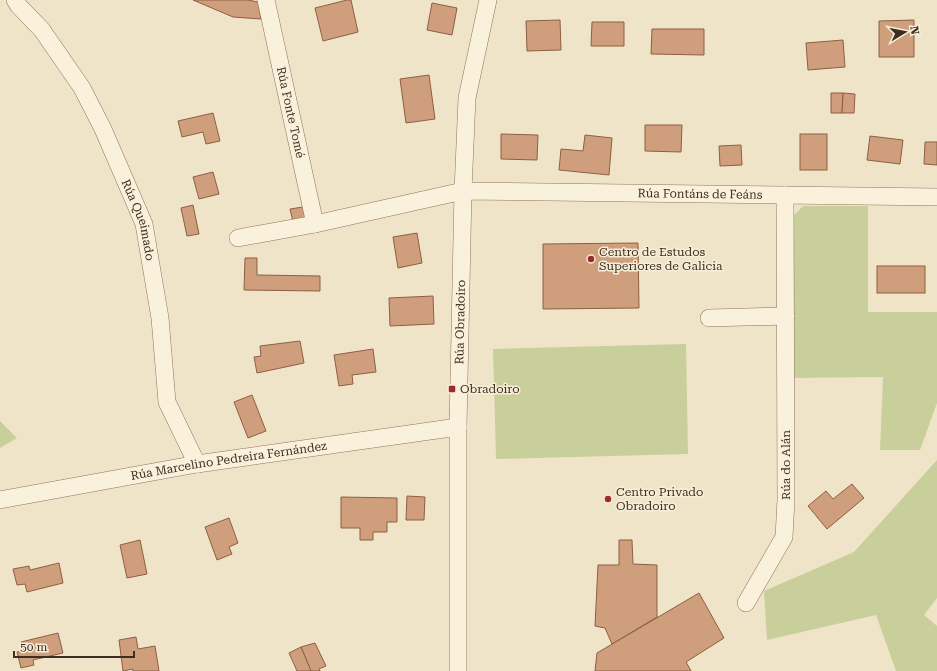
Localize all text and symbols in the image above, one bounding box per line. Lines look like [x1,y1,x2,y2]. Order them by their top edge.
north arrow [885,12,925,52]
text: N [907,25,922,36]
street label: Rúa Fonte Tomé [274,65,307,160]
street label: Rúa Queimado [119,177,157,262]
street label: Rúa Fontáns de Feáns [638,186,763,202]
place label: Centro de Estudos Superiores de Galicia [599,245,723,273]
marker: Centro de Estudos Superiores de Galicia [586,254,596,264]
street label: Rúa Obradoiro [452,280,468,365]
place label: Obradoiro [460,382,520,396]
marker: Obradoiro [447,384,457,394]
street label: Rúa do Alán [779,430,793,500]
street label: Rúa Marcelino Pedreira Fernández [129,439,328,483]
place label: Centro Privado Obradoiro [616,485,703,513]
marker: Centro Privado Obradoiro [603,494,613,504]
scale bar [14,633,134,659]
text: 50 m [20,640,47,654]

